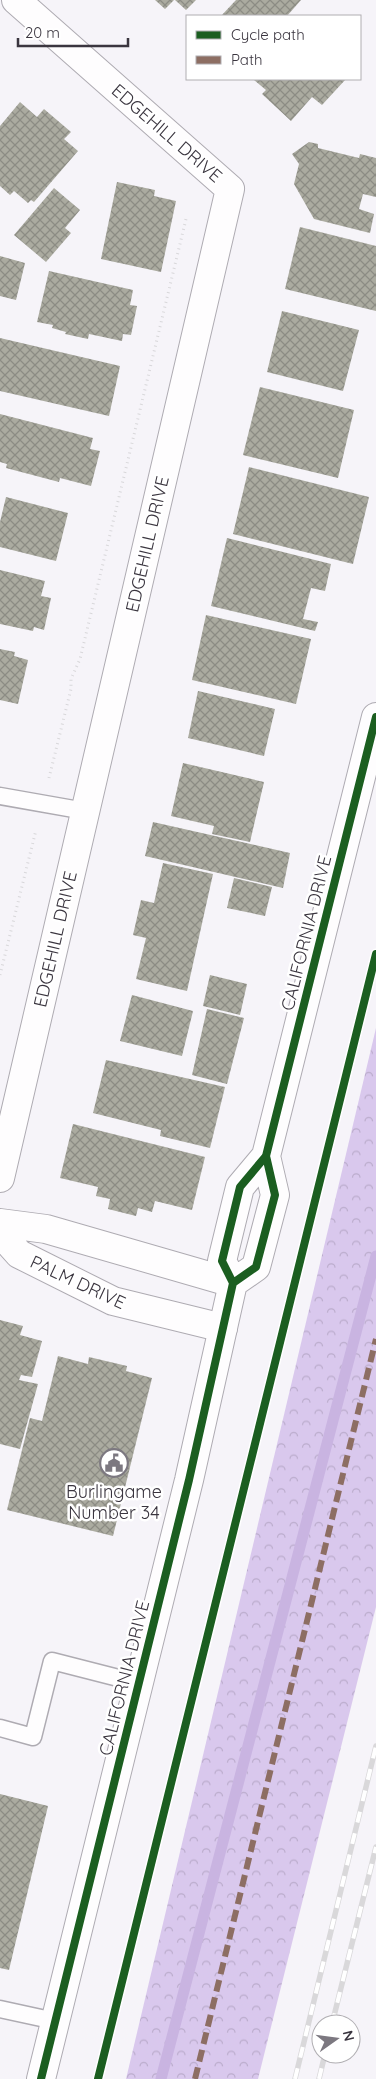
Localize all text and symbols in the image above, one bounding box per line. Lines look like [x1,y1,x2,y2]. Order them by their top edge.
scale bar [18,15,128,47]
legend [186,15,361,80]
text: 20 m [25,23,60,42]
text: Cycle path [231,25,305,44]
text: Path [231,50,263,69]
street label: EDGEHILL DRIVE [107,79,227,187]
street label: EDGEHILL DRIVE [120,474,174,614]
street label: CALIFORNIA DRIVE [276,853,336,1013]
street label: EDGEHILL DRIVE [28,869,82,1009]
street label: PALM DRIVE [27,1250,129,1314]
public building icon: Burlingame Number 34 [99,1448,129,1478]
place label: Burlingame Number 34 [66,1480,162,1524]
street label: CALIFORNIA DRIVE [94,1598,154,1758]
north arrow [311,2014,361,2064]
text: N [339,2029,359,2043]

